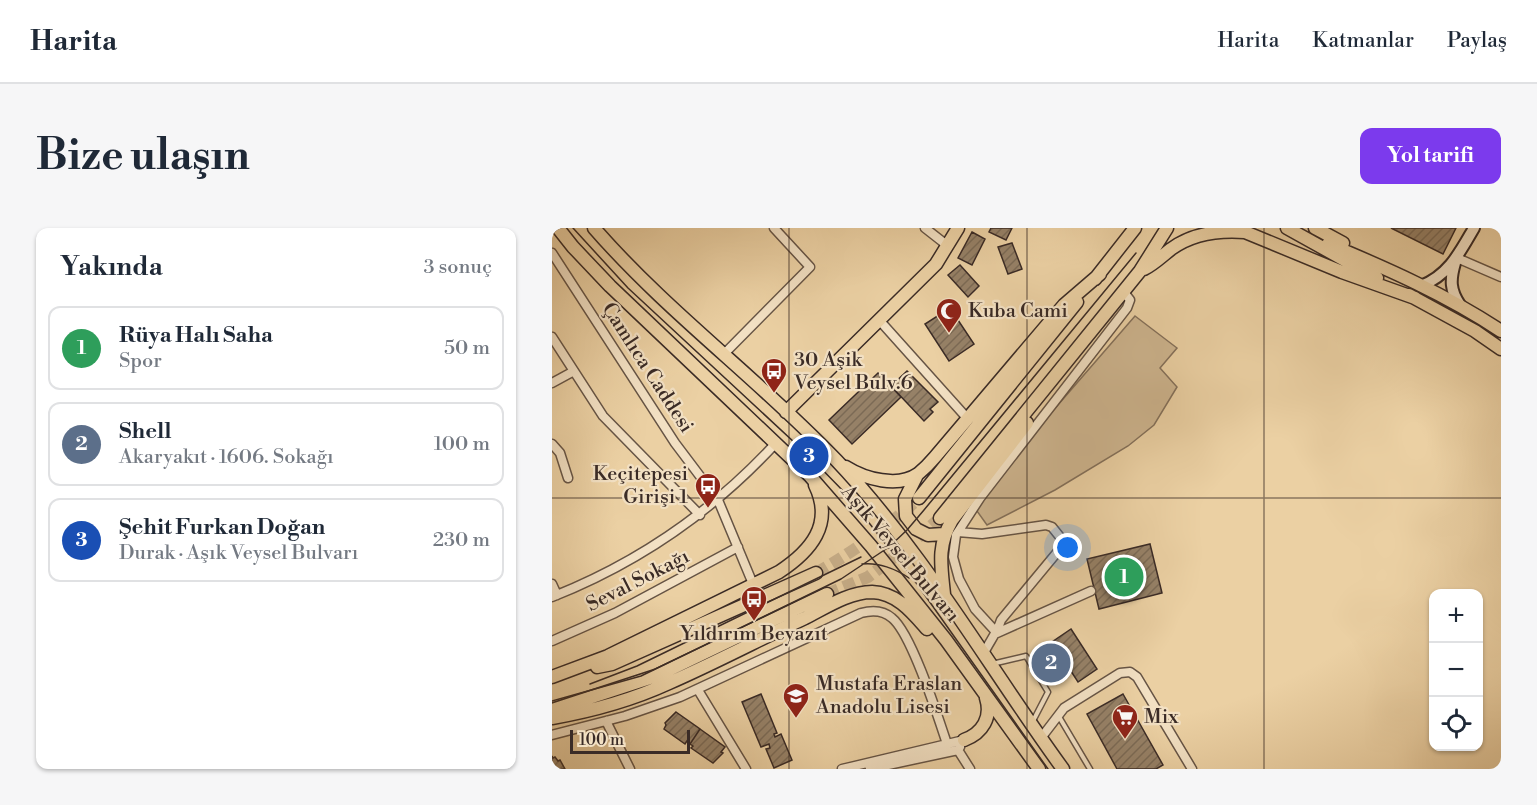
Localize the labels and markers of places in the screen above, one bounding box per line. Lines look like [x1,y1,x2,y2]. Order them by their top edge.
mosque icon: Kuba Cami [934,296,964,334]
place label: Kuba Cami [968,299,1068,324]
place label: 30 Aşik Veysel Bulv.6 [793,348,913,396]
bus stop icon: 30 Aşik Veysel Bulv.6 [759,356,789,394]
pin: 3 [790,434,828,478]
place label: Keçitepesi Girişi 1 [593,462,688,510]
bus stop icon: Keçitepesi Girişi 1 [693,471,723,509]
pin: 1 [1104,554,1144,600]
bus stop icon: Yıldırım Beyazıt [739,584,769,622]
place label: Yıldırım Beyazıt [679,622,828,647]
pin: 2 [1032,640,1070,686]
place label: Mustafa Eraslan Anadolu Lisesi [815,672,962,720]
school or university icon: Mustafa Eraslan Anadolu Lisesi [781,681,811,719]
supermarket icon: Mix [1110,702,1140,740]
place label: Mix [1144,705,1179,730]

